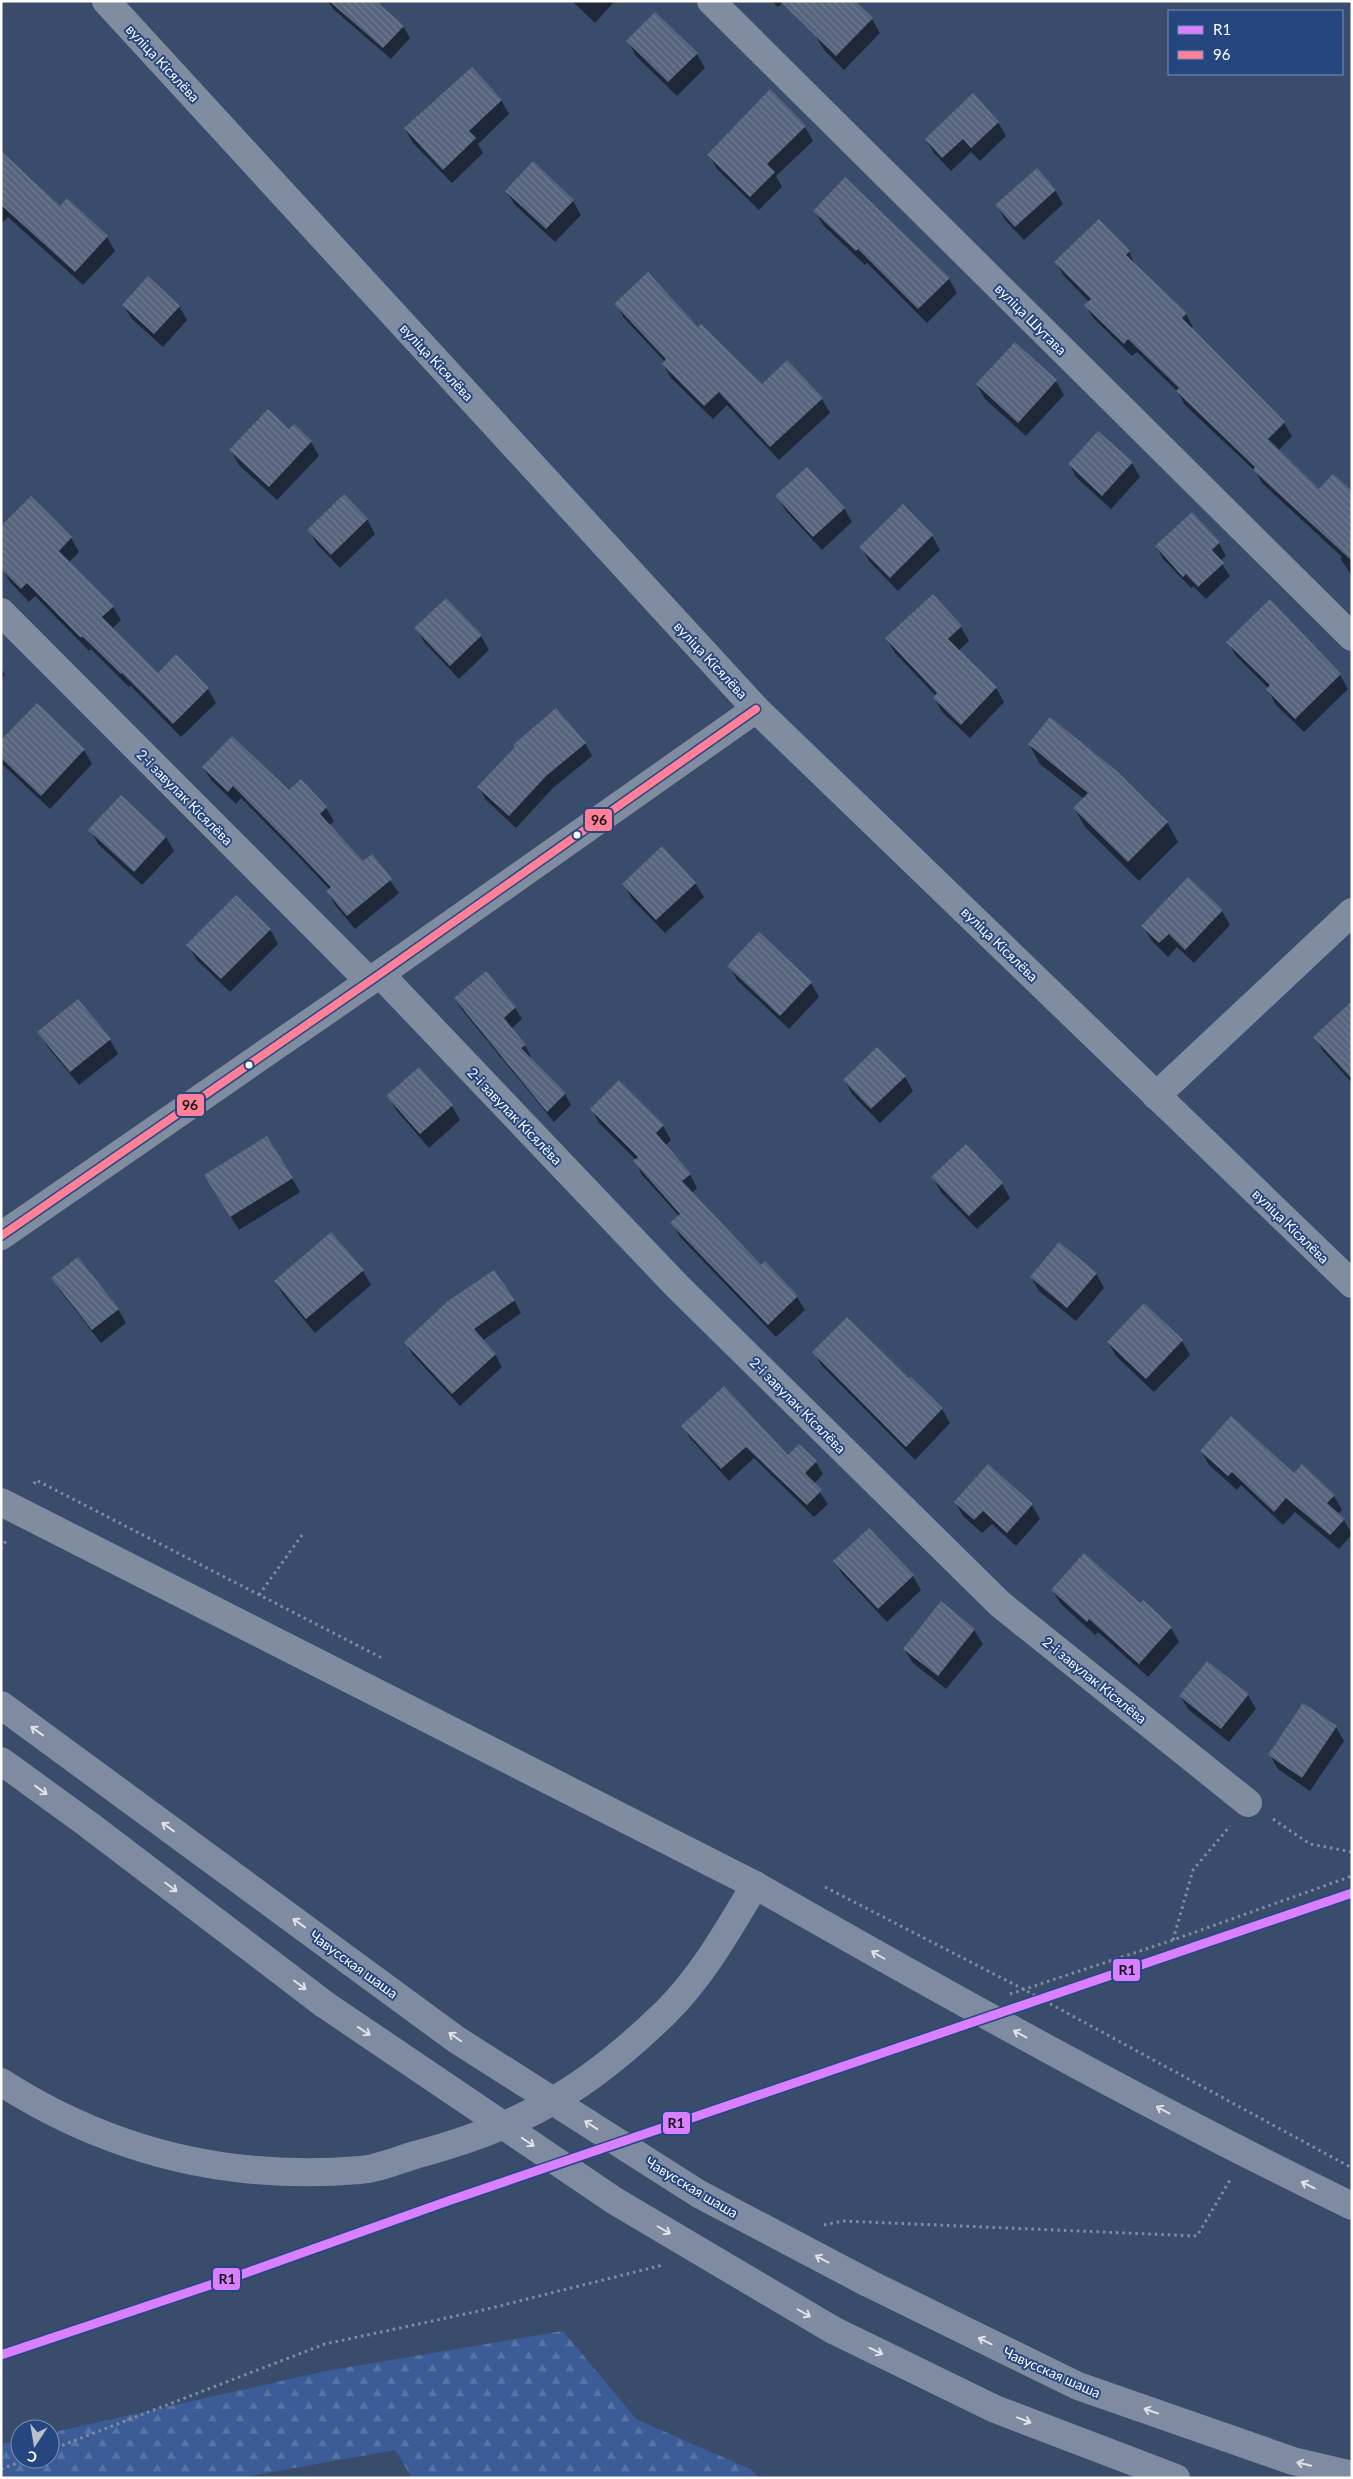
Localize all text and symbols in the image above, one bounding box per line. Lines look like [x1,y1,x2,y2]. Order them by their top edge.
legend [1168,10,1343,75]
text: R1 [1213,20,1231,38]
street label: вуліца Кісялёва [123,21,203,105]
text: 96 [1213,45,1231,63]
street label: вуліца Шутава [992,280,1070,358]
street label: вуліца Кісялёва [397,320,477,404]
street label: вуліца Кісялёва [671,618,751,702]
street label: 2-і завулак Кісялёва [134,746,237,849]
line badge: 96 [584,808,613,832]
text: 96 [591,811,607,828]
unlabelled marker [572,830,582,840]
street label: вуліца Кісялёва [958,903,1042,985]
unlabelled marker [244,1060,254,1070]
street label: 2-і завулак Кісялёва [464,1064,566,1168]
line badge: 96 [176,1093,205,1117]
text: 96 [182,1096,198,1113]
street label: вуліца Кісялёва [1249,1185,1333,1267]
street label: 2-і завулак Кісялёва [747,1354,850,1457]
street label: 2-і завулак Кісялёва [1040,1633,1150,1727]
one-way arrow [30,1726,44,1736]
one-way arrow [34,1785,48,1795]
one-way arrow [161,1822,175,1832]
one-way arrow [164,1882,178,1892]
one-way arrow [293,1918,306,1929]
street label: Чавусская шаша [307,1926,401,2002]
one-way arrow [871,1950,885,1960]
line badge: R1 [1112,1958,1141,1982]
text: R1 [1118,1961,1136,1978]
one-way arrow [293,1980,306,1991]
one-way arrow [357,2026,371,2036]
one-way arrow [1013,2029,1028,2038]
one-way arrow [448,2032,462,2042]
one-way arrow [1157,2105,1171,2115]
line badge: R1 [662,2111,691,2135]
text: R1 [667,2114,685,2131]
one-way arrow [585,2120,599,2130]
one-way arrow [520,2137,534,2147]
street label: Чавусская шаша [643,2153,741,2221]
one-way arrow [1301,2179,1316,2189]
one-way arrow [656,2226,670,2236]
one-way arrow [815,2254,830,2264]
line badge: R1 [212,2267,241,2291]
text: R1 [218,2270,236,2287]
one-way arrow [796,2308,811,2318]
one-way arrow [978,2336,993,2345]
street label: Чавусская шаша [1001,2343,1103,2401]
one-way arrow [869,2346,884,2356]
one-way arrow [1143,2406,1159,2416]
one-way arrow [1016,2416,1031,2425]
north arrow [10,2419,60,2469]
text: С [25,2448,38,2466]
one-way arrow [1297,2459,1313,2468]

